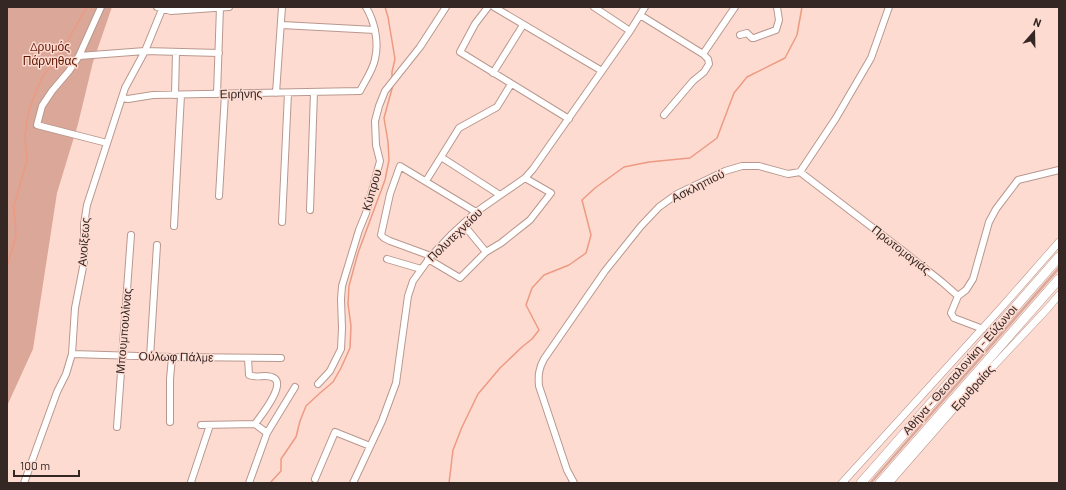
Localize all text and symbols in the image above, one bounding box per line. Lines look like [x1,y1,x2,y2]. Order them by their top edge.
north arrow [1014,12,1054,52]
text: N [1032,15,1043,29]
park label: Δρυμός Πάρνηθας [23,39,77,68]
street label: Ειρήνης [220,86,263,101]
street label: Ασκληπιού [669,166,727,205]
street label: Κύπρου [358,167,385,212]
street label: Πολυτεχνείου [424,205,485,265]
street label: Ανοίξεως [74,217,93,267]
street label: Πρωτομαγιάς [869,222,934,277]
street label: Μπουμπουλίνας [112,287,135,374]
street label: Αθήνα - Θεσσαλονίκη - Εύζωνοι [899,301,1020,438]
street label: Ούλωφ Πάλμε [138,348,214,365]
street label: Ερυθραίας [948,361,997,414]
scale bar [14,452,79,478]
text: 100 m [20,458,50,472]

